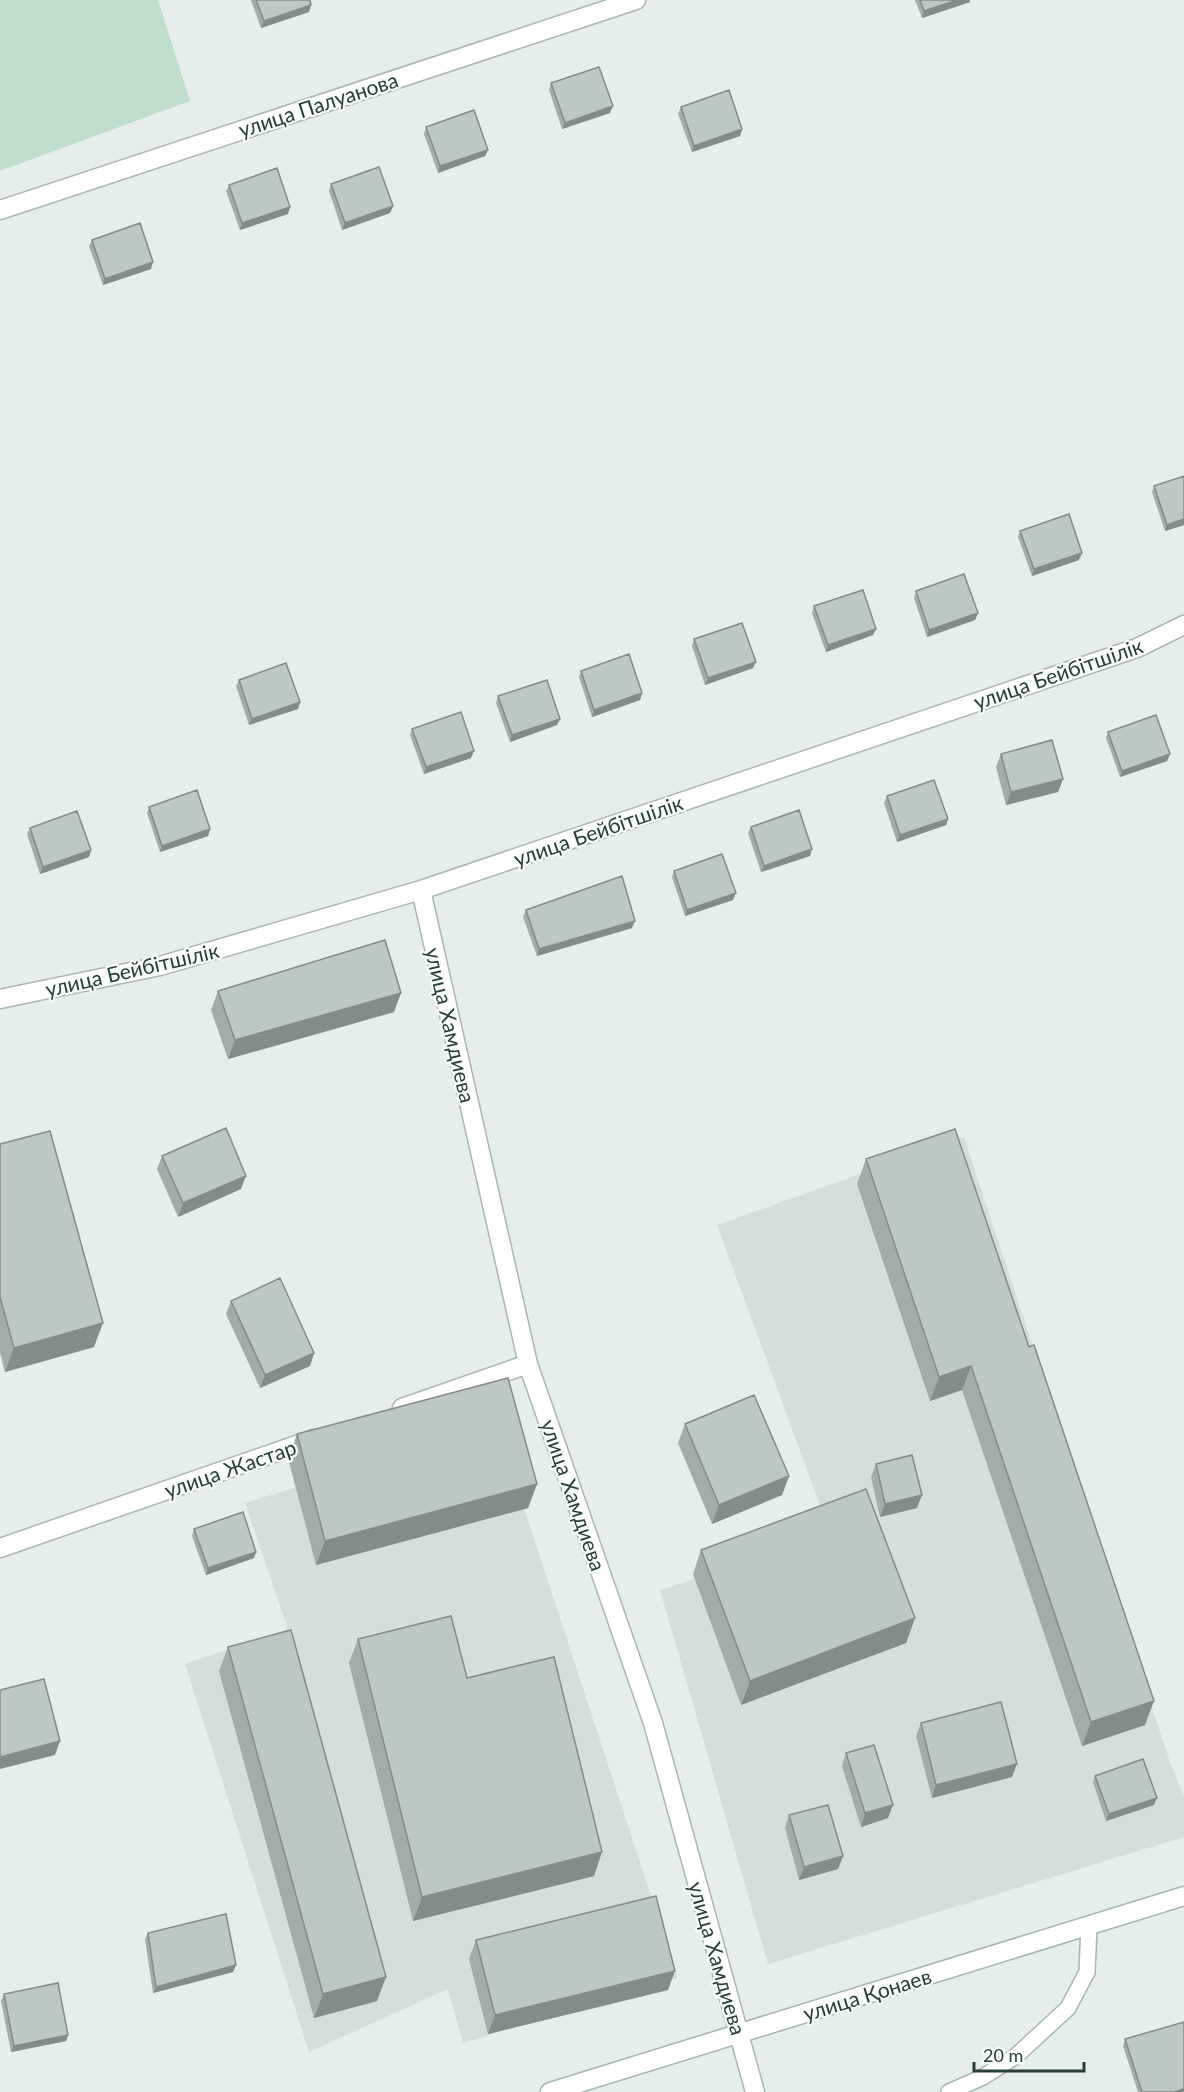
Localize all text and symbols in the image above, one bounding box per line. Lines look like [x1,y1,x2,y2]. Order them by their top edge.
street label: улица Палуанова [235,66,401,142]
street label: улица Бейбітшілік [970,632,1146,714]
street label: улица Бейбітшілік [510,789,686,871]
street label: улица Бейбітшілік [43,937,221,1001]
street label: улица Хамдиева [421,945,481,1105]
street label: улица Хамдиева [536,1416,612,1574]
street label: улица Жастар [161,1434,299,1502]
street label: улица Хамдиева [684,1878,752,2038]
street label: улица Қонаев [800,1963,934,2025]
scale bar [974,2035,1084,2073]
text: 20 m [983,2044,1023,2066]

